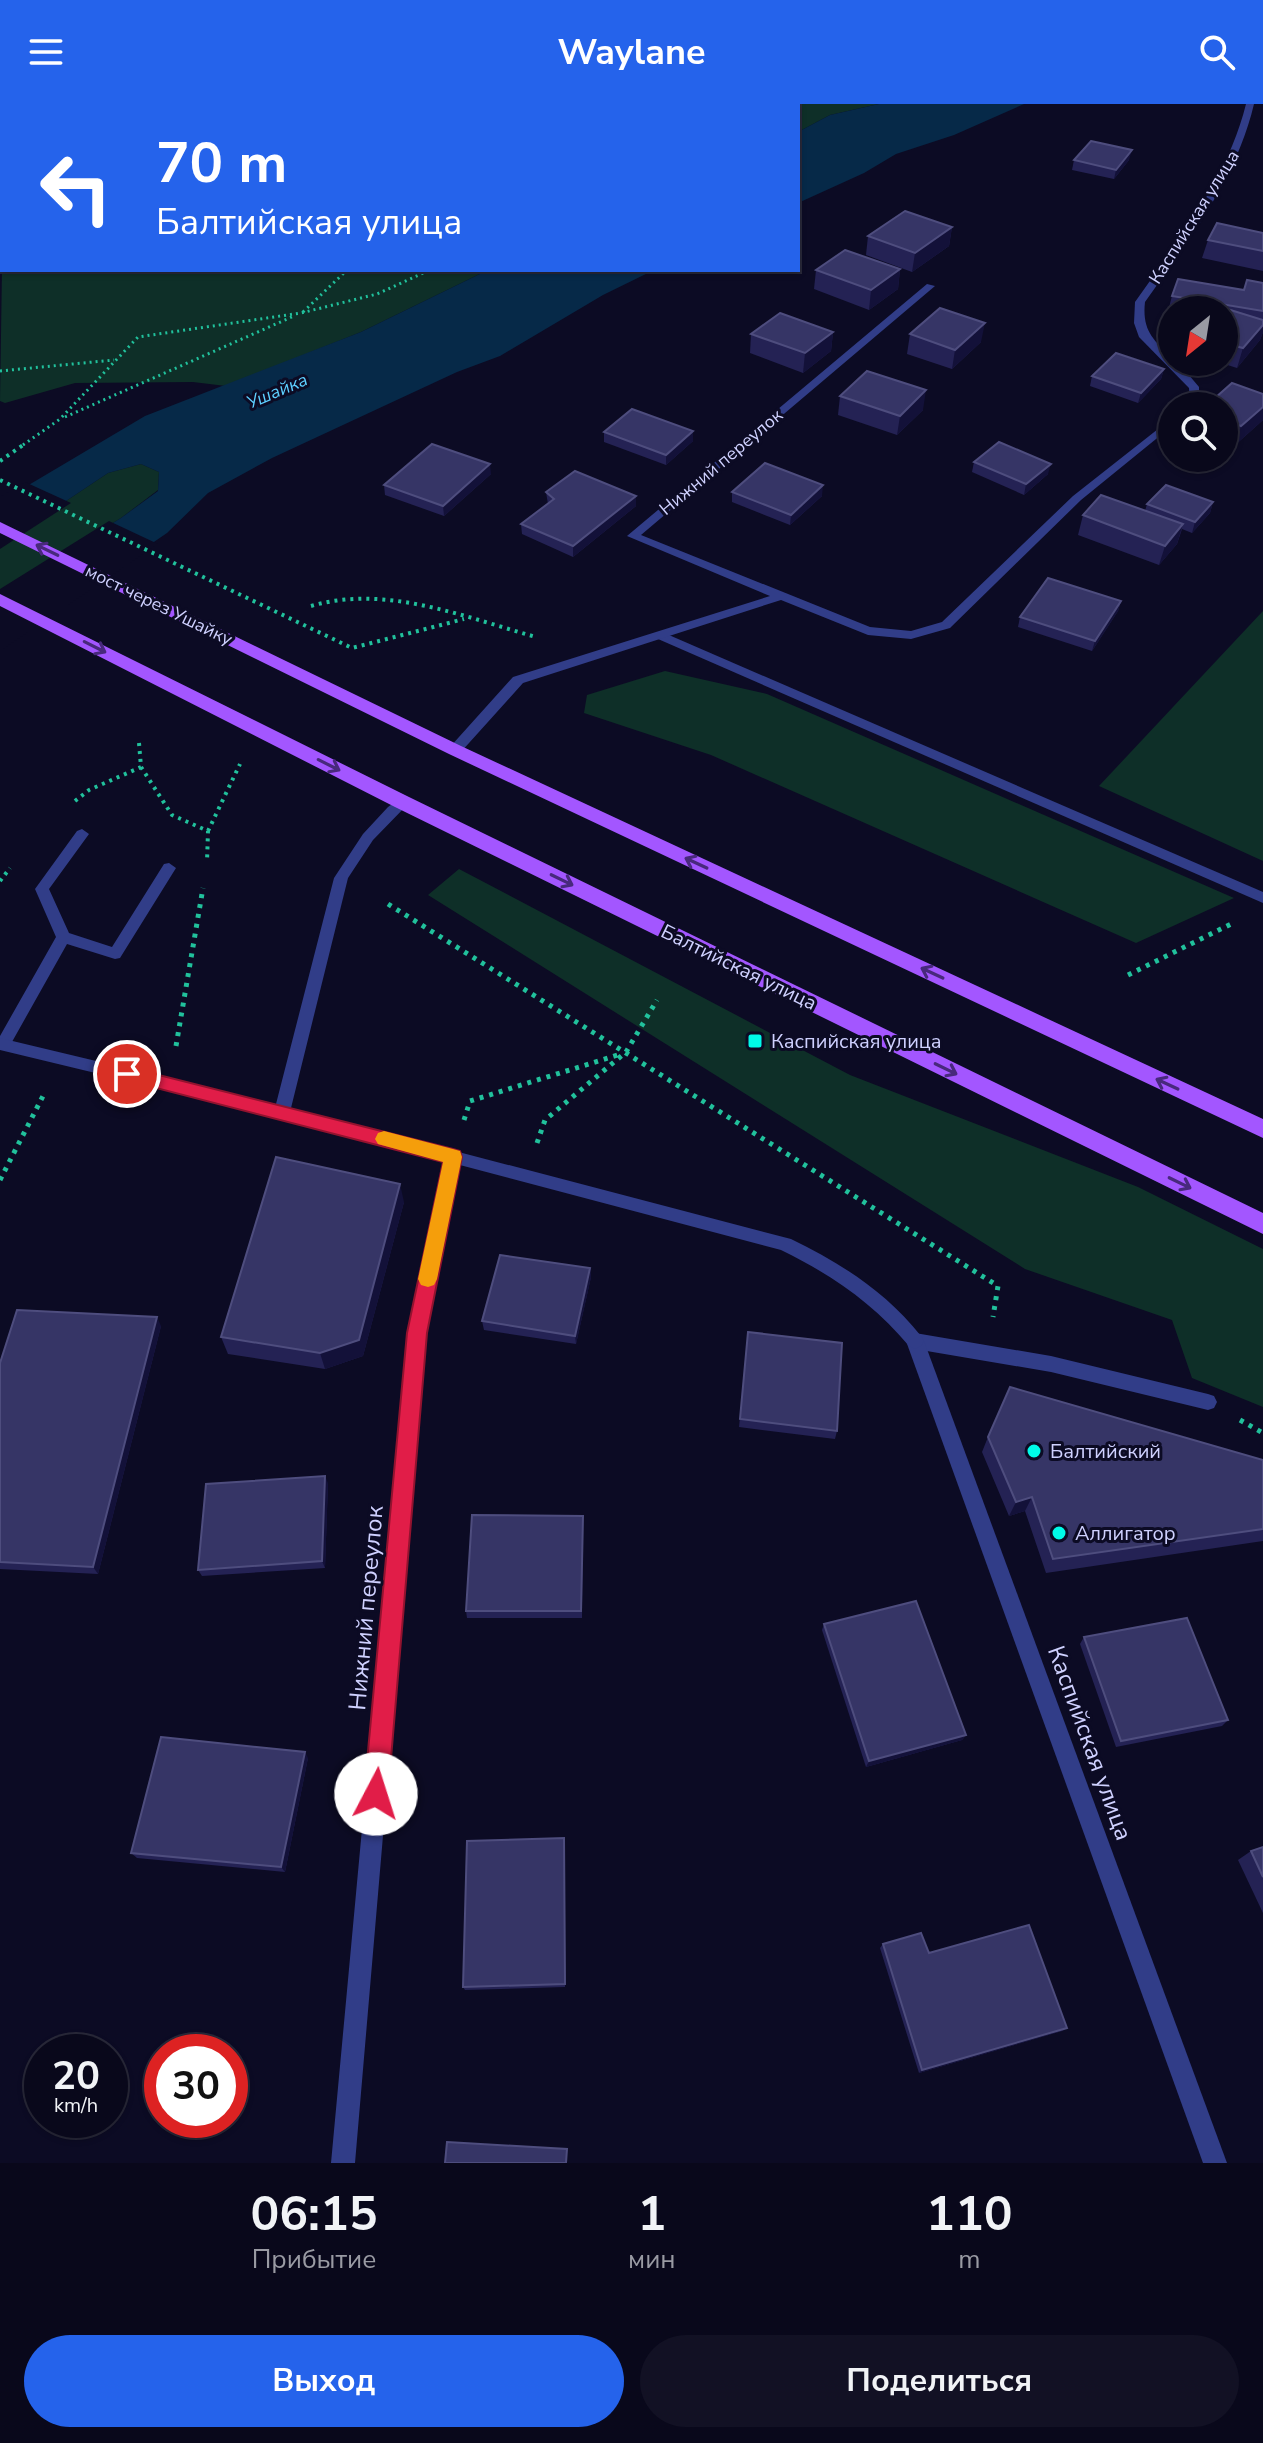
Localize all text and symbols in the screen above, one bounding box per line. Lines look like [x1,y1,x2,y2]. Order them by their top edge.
text: Waylane [557,28,706,77]
icon: menu [24,30,68,74]
icon: search [1195,30,1239,74]
text: 70 m [156,125,287,202]
icon: left [24,136,128,240]
street label: Каспийская улица [1143,146,1245,288]
text: Балтийская улица [156,198,462,247]
north arrow [1158,296,1238,376]
map controls [1158,296,1238,472]
water label: Ушайка [243,367,311,415]
button: search [1158,392,1238,472]
street label: Нижний переулок [654,403,788,521]
one-way arrow [35,542,59,557]
street label: мост через Ушайку [81,559,237,651]
one-way arrow [82,640,106,655]
one-way arrow [316,758,340,773]
one-way arrow [685,855,709,870]
one-way arrow [549,873,573,889]
street label: Балтийская улица [656,918,821,1017]
one-way arrow [920,965,944,980]
place label: Каспийская улица [771,1028,942,1055]
marker: Каспийская улица [746,1032,764,1050]
pin [93,1040,161,1108]
icon: arrive [105,1052,149,1096]
one-way arrow [934,1062,958,1077]
one-way arrow [1155,1076,1179,1091]
one-way arrow [1167,1176,1191,1191]
place label: Балтийский [1050,1438,1161,1465]
marker: Балтийский [1025,1442,1043,1460]
street label: Нижний переулок [341,1504,391,1712]
place label: Аллигатор [1075,1520,1176,1547]
marker: Аллигатор [1050,1524,1068,1542]
street label: Каспийская улица [1040,1641,1140,1845]
position arrow [334,1752,418,1836]
speed limit sign: 30 [144,2034,248,2138]
text: 20 [52,2049,100,2103]
text: km/h [54,2092,98,2119]
text: 06:15 [250,2181,378,2247]
text: 1 [637,2181,666,2247]
text: 110 [926,2181,1013,2247]
text: Прибытие [252,2242,376,2277]
text: мин [628,2242,676,2277]
text: m [958,2242,980,2277]
button: Выход [24,2335,624,2427]
button: Поделиться [640,2335,1239,2427]

